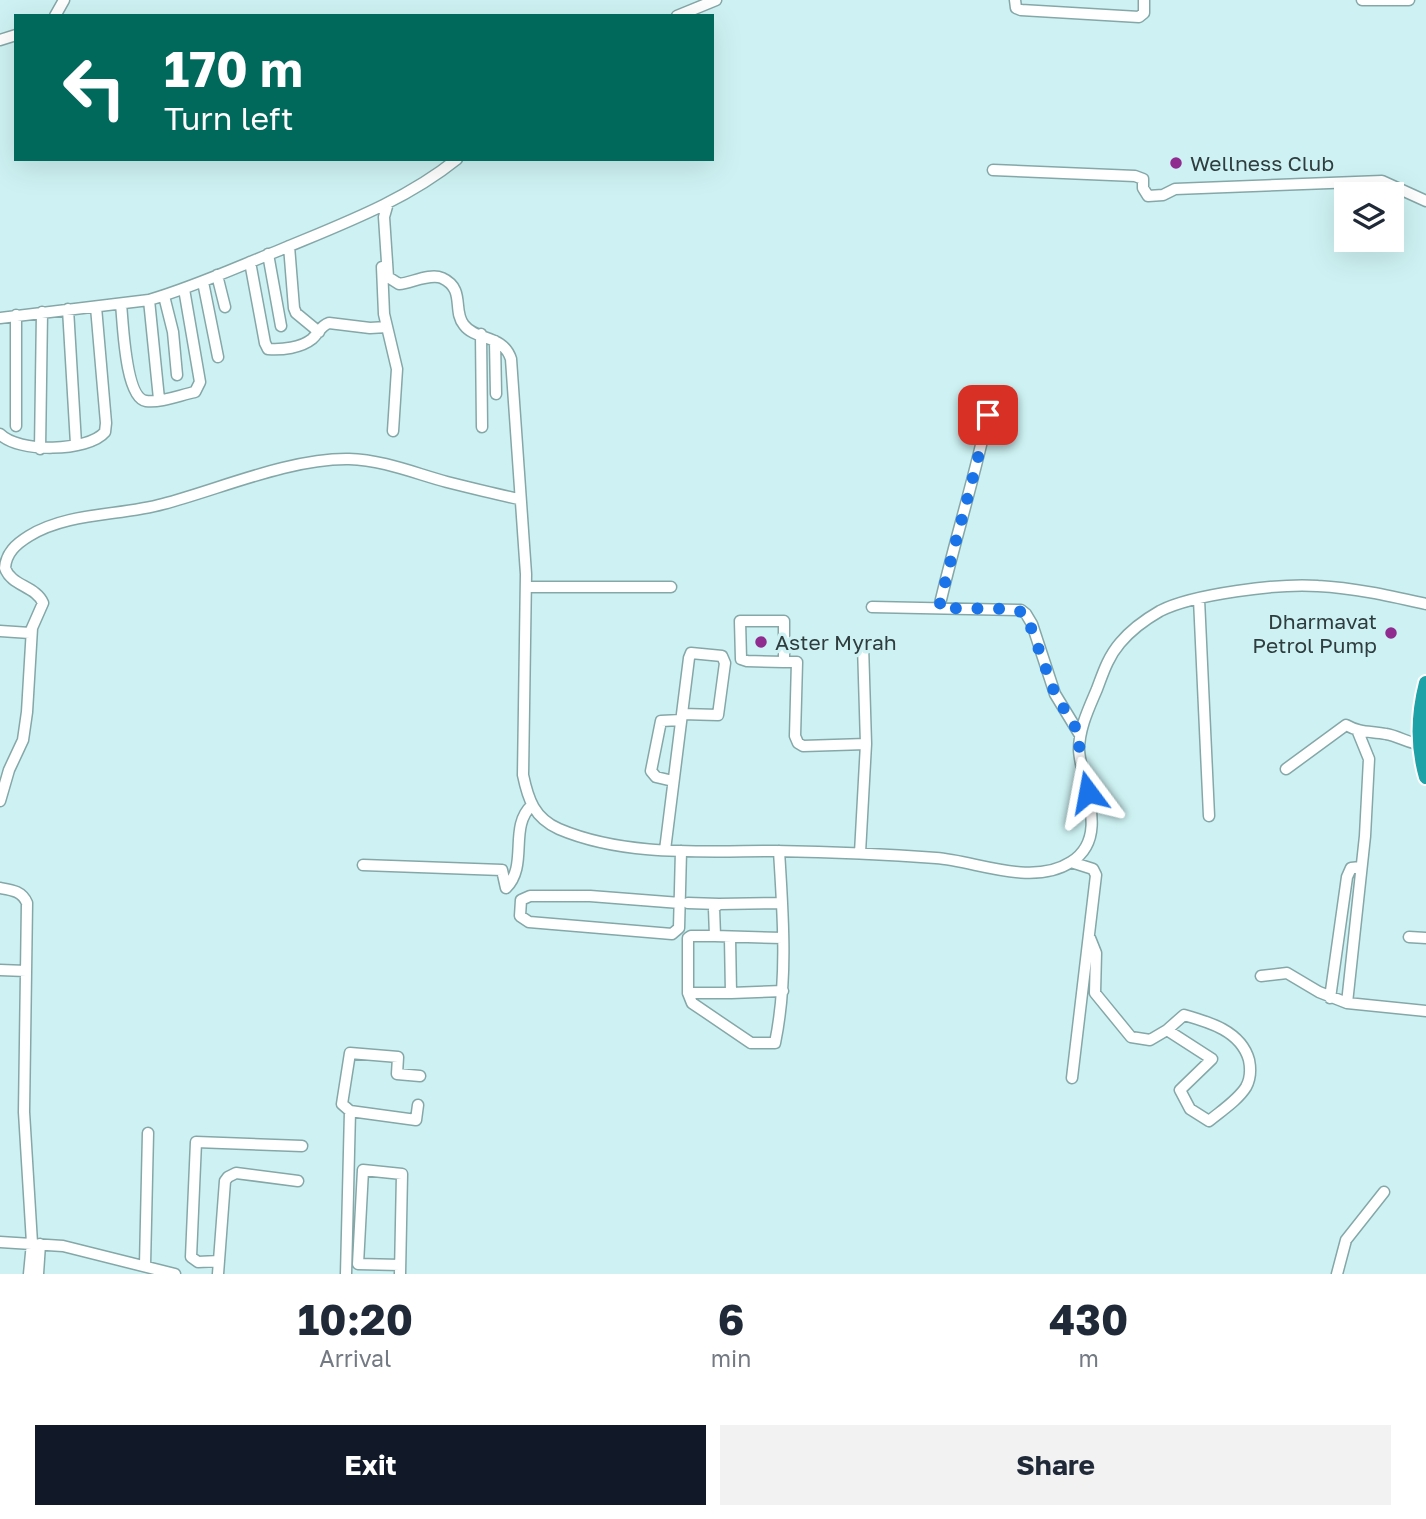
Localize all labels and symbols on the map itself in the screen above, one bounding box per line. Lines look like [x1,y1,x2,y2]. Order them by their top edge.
place label: Wellness Club [1190,150,1334,176]
marker: Wellness Club [1168,155,1184,171]
pin [958,385,1018,445]
place label: Dharmavat Petrol Pump [1252,608,1377,658]
marker: Dharmavat Petrol Pump [1383,625,1399,641]
place label: Aster Myrah [775,629,897,655]
marker: Aster Myrah [753,634,769,650]
position arrow [1051,755,1125,829]

